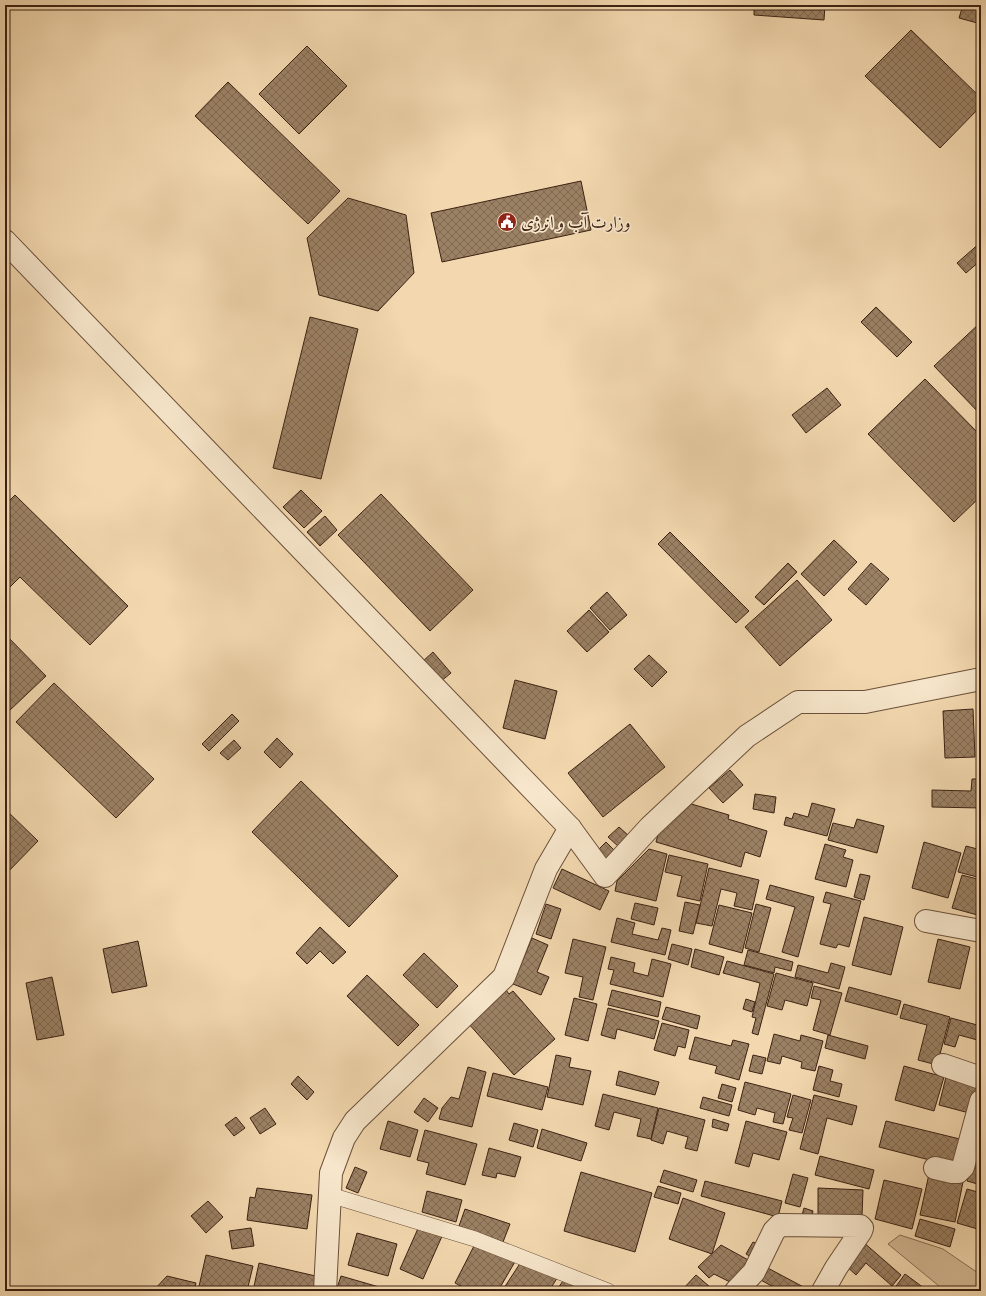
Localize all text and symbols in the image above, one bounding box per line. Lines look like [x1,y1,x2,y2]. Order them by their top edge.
public building icon: وزارت آب و انرژی [496,211,518,233]
place label: وزارت آب و انرژی [521,212,631,236]

